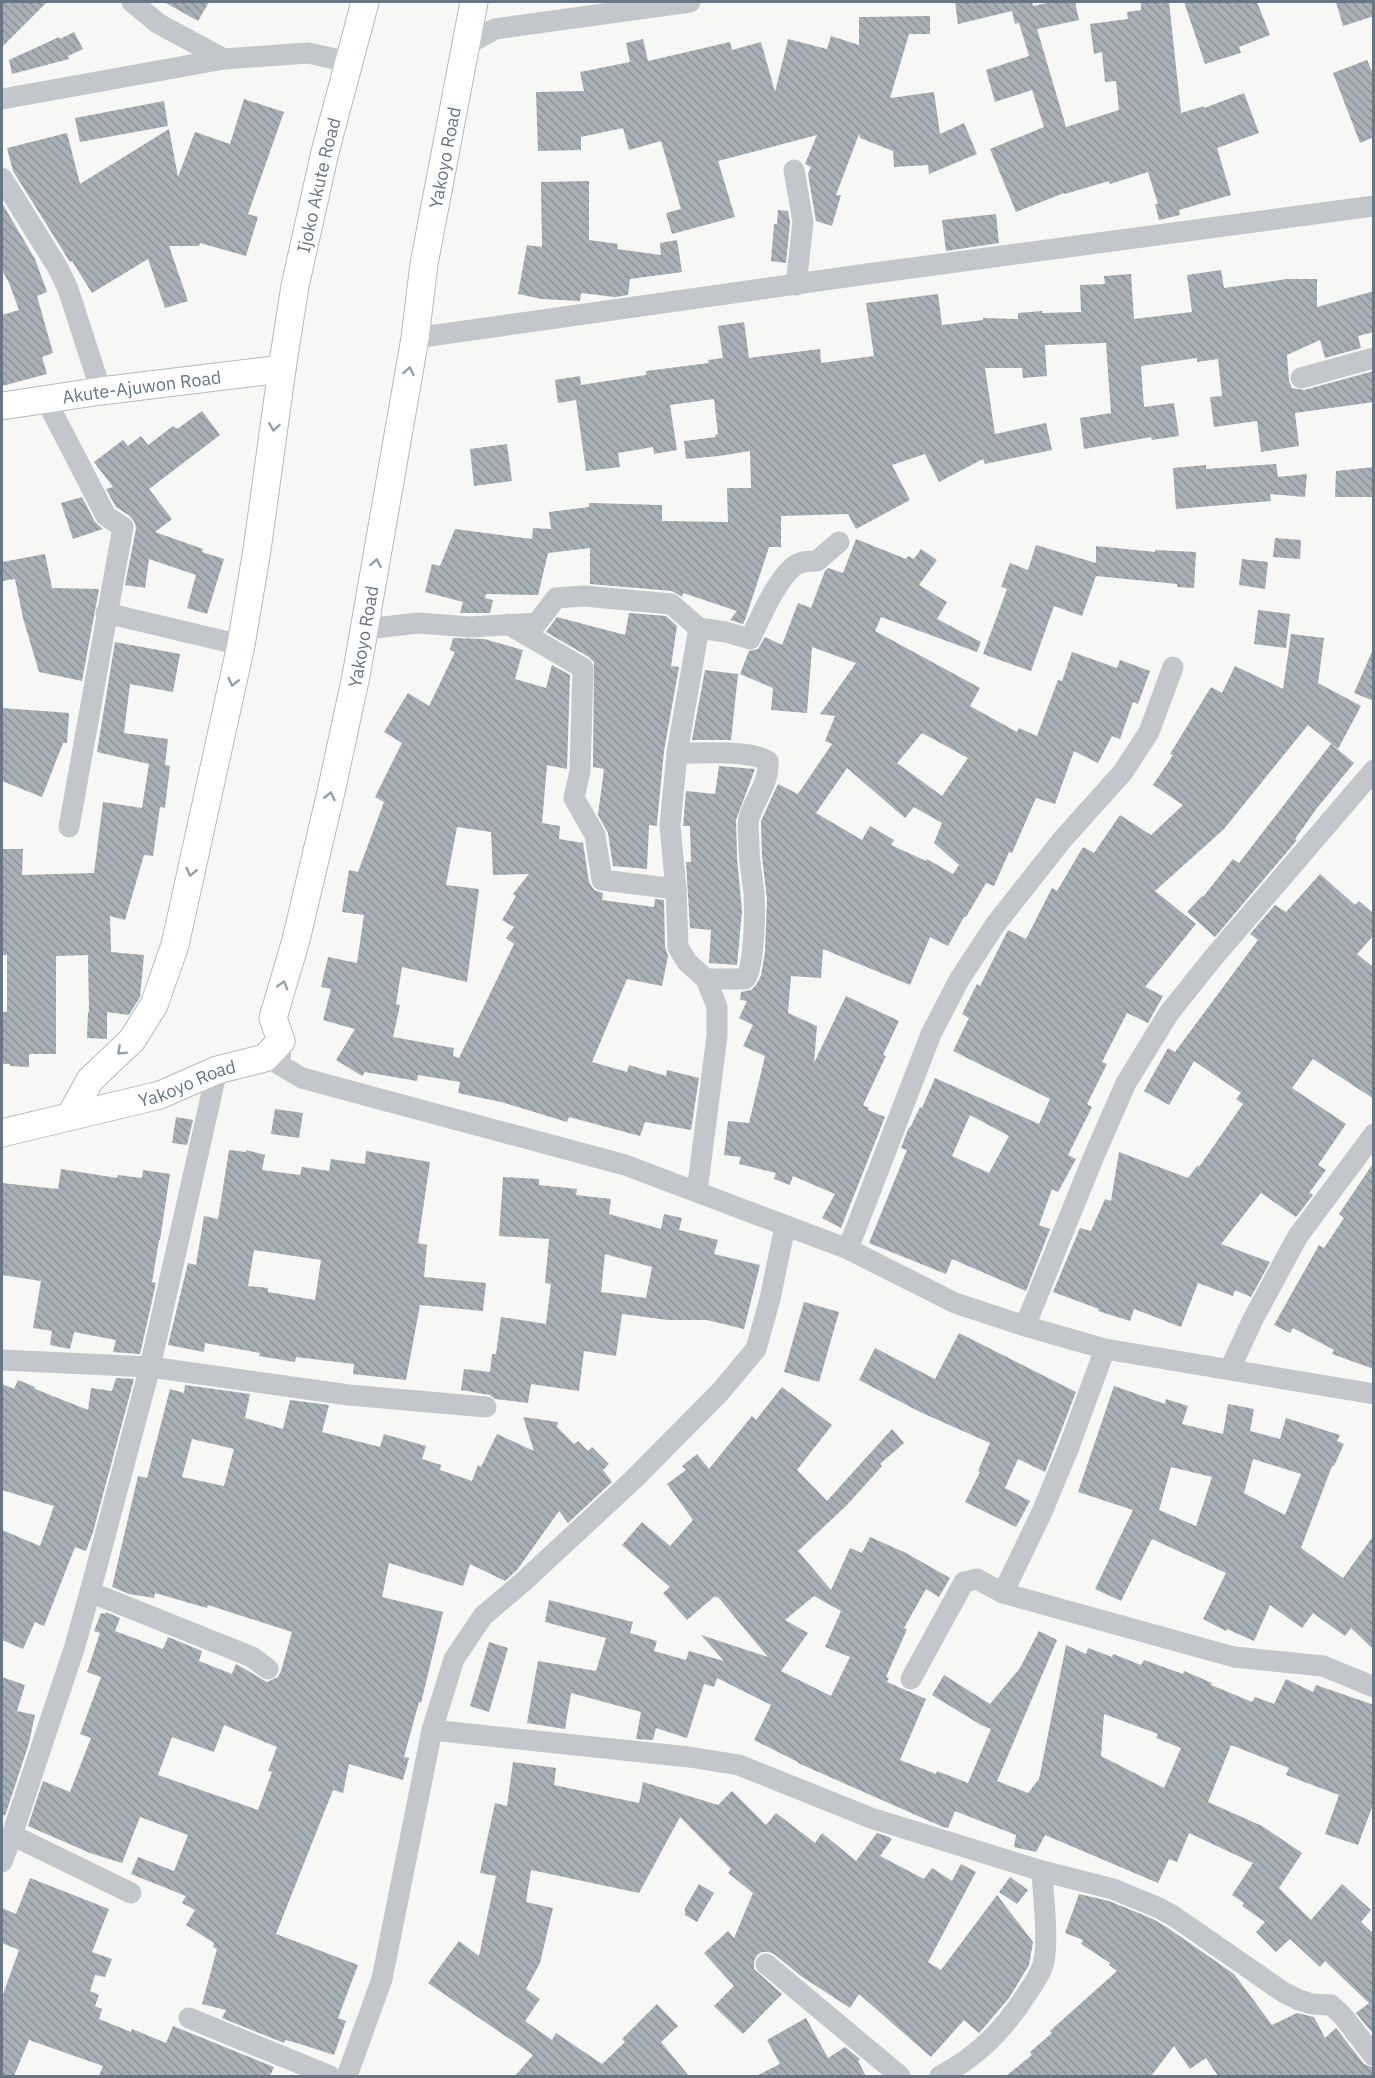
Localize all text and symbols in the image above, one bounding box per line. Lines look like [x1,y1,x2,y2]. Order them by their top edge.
street label: Yakoyo Road [423,105,465,210]
street label: Ijoko Akute Road [291,115,345,255]
street label: Akute-Ajuwon Road [60,365,222,408]
one-way arrow [403,366,415,376]
one-way arrow [268,423,280,432]
one-way arrow [369,559,382,569]
street label: Yakoyo Road [342,584,383,690]
one-way arrow [227,677,240,687]
one-way arrow [323,791,336,801]
one-way arrow [185,867,198,877]
one-way arrow [276,980,288,991]
one-way arrow [117,1044,127,1055]
street label: Yakoyo Road [136,1054,238,1111]

